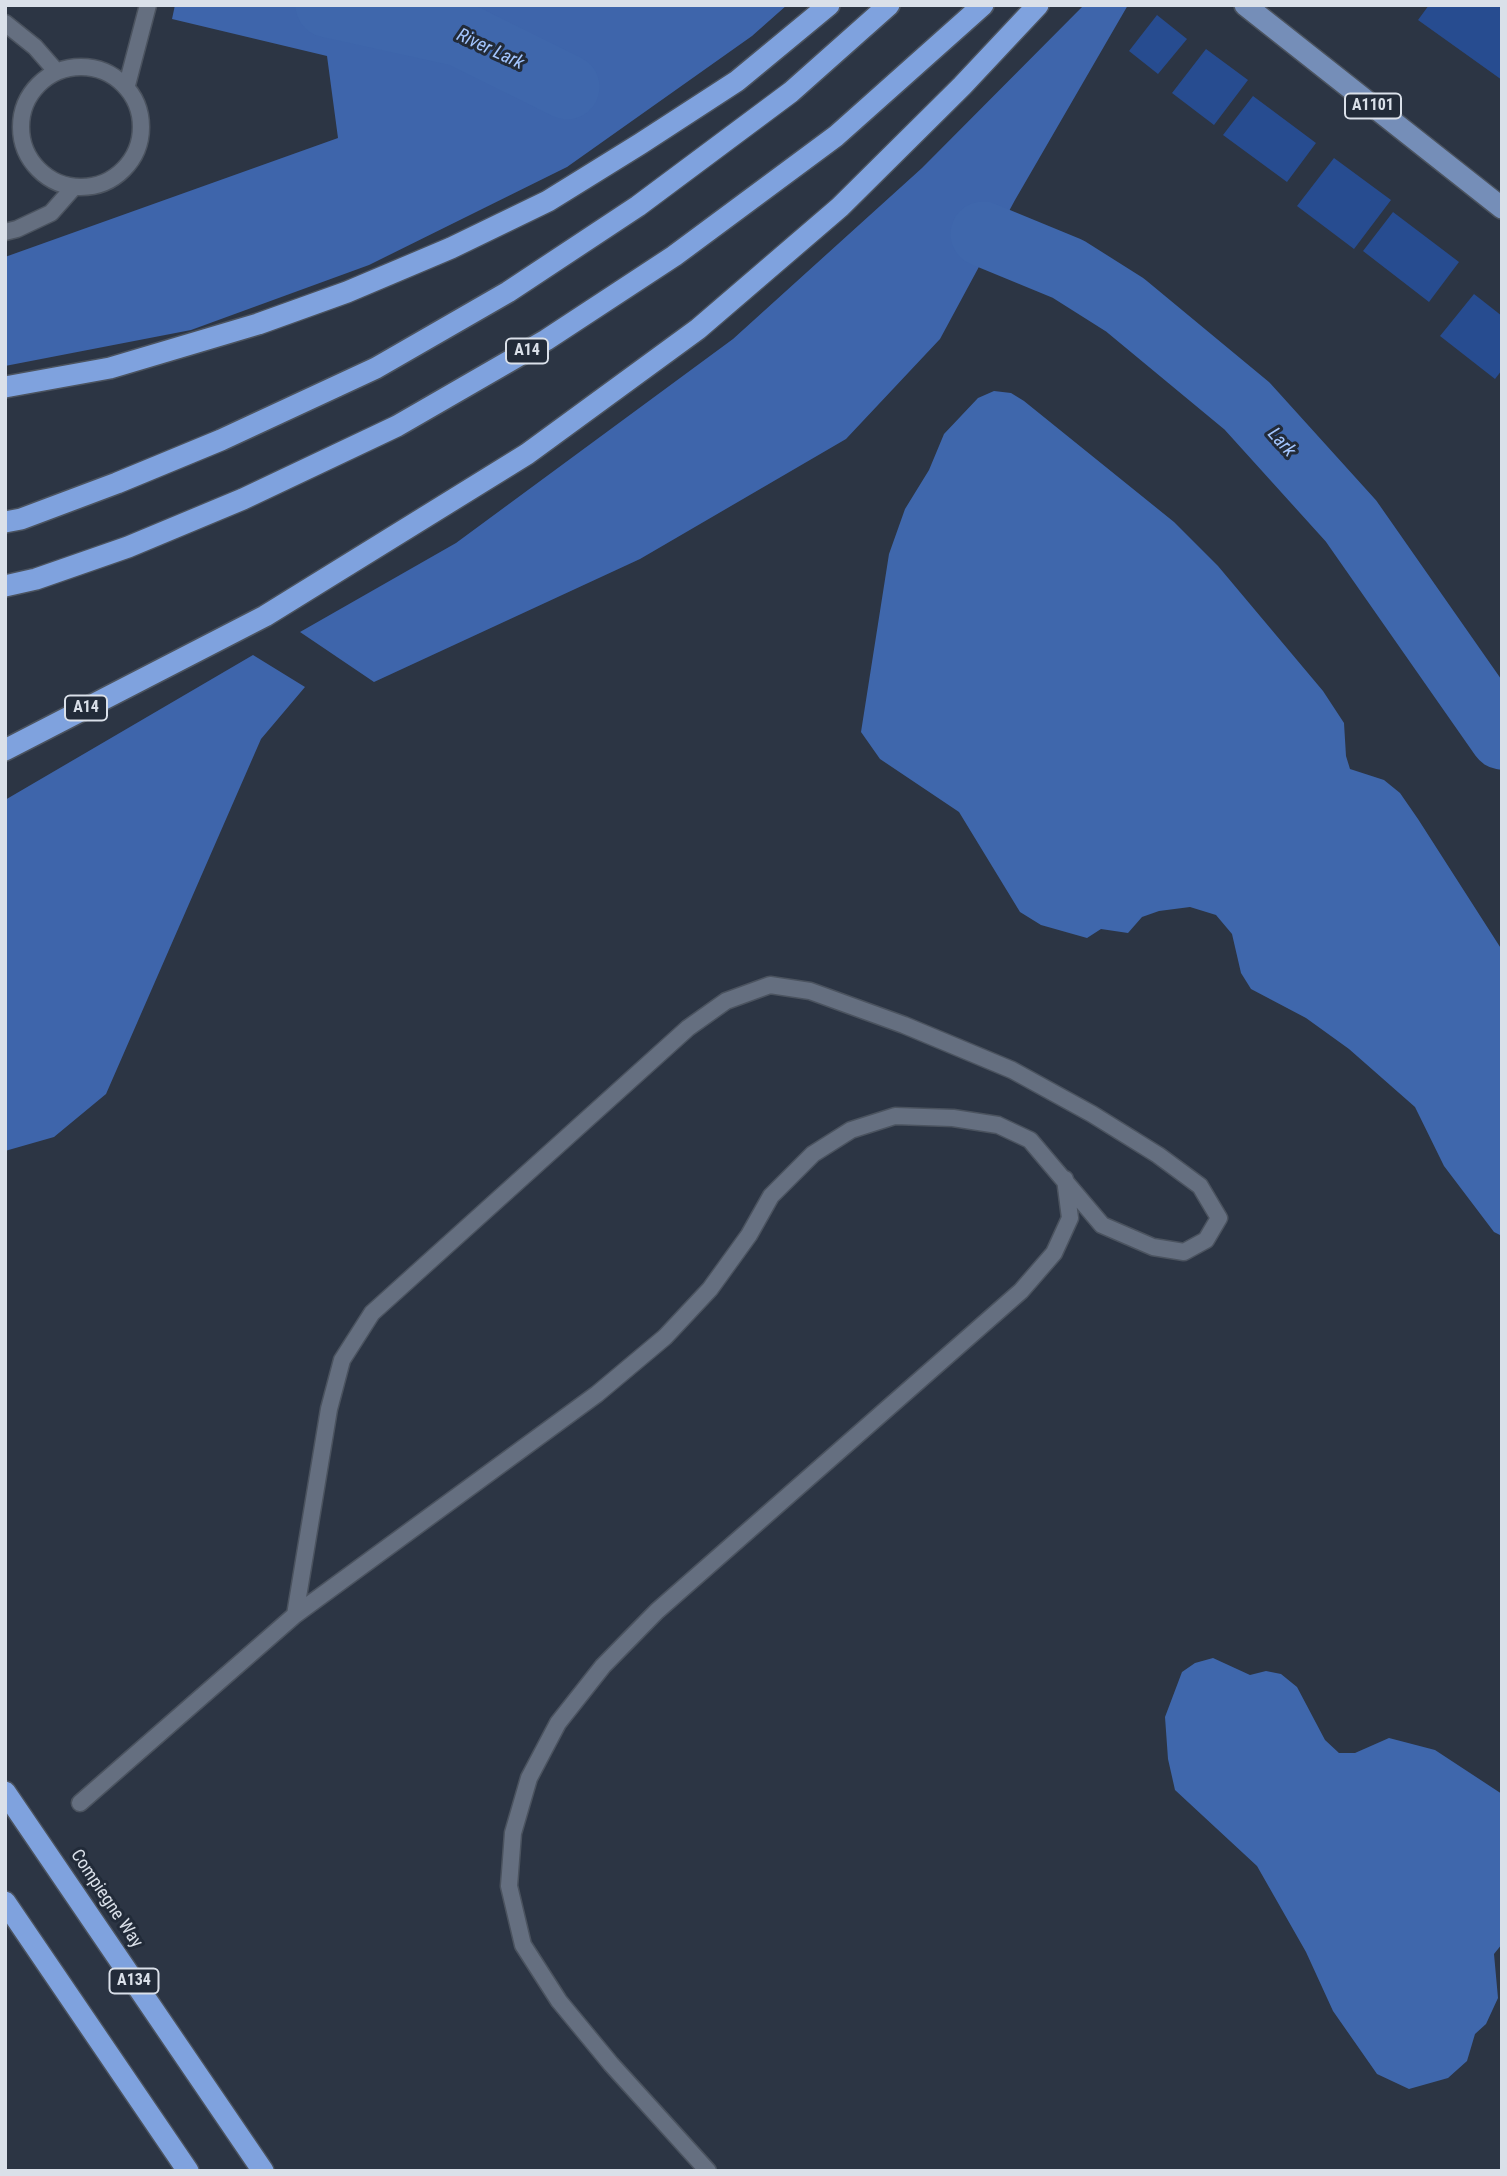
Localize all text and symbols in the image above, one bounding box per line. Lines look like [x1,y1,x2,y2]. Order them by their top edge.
water label: River Lark [453,24,527,76]
road number: A1101 [1345,94,1401,118]
road number: A14 [506,338,548,364]
water label: Lark [1262,424,1300,462]
road number: A14 [65,695,107,720]
street label: Compiegne Way [65,1846,147,1952]
road number: A134 [110,1968,158,1994]

